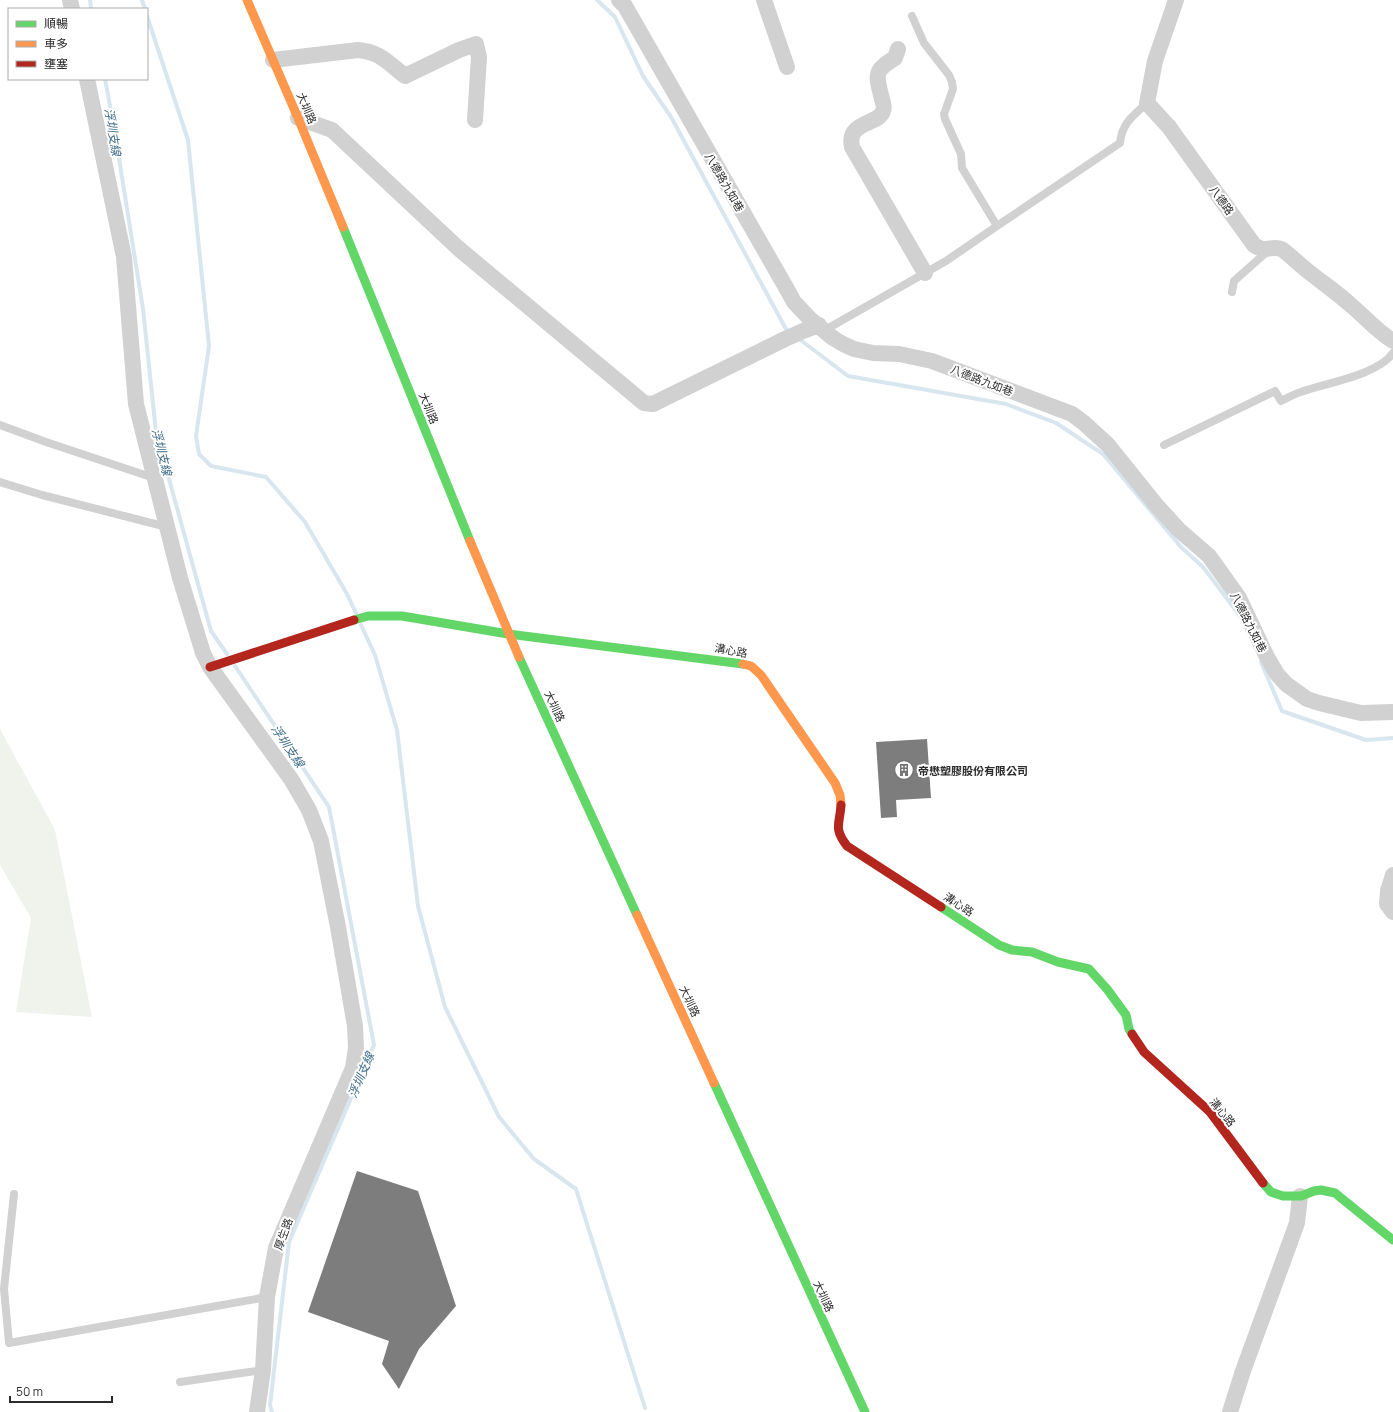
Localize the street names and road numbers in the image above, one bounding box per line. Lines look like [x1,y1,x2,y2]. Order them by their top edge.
street label: 大圳路 [294,90,320,126]
street label: 八德路九如巷 [702,150,748,214]
street label: 八德路 [1206,182,1238,218]
street label: 八德路九如巷 [949,361,1015,399]
street label: 大圳路 [416,390,442,426]
street label: 八德路九如巷 [1227,589,1271,655]
street label: 溝心路 [713,640,749,660]
street label: 大圳路 [541,688,569,724]
street label: 溝心路 [941,889,977,919]
street label: 大圳路 [676,983,704,1019]
street label: 溝心路 [1207,1094,1239,1130]
street label: 厚生路 [270,1216,296,1252]
street label: 大圳路 [810,1278,838,1314]

